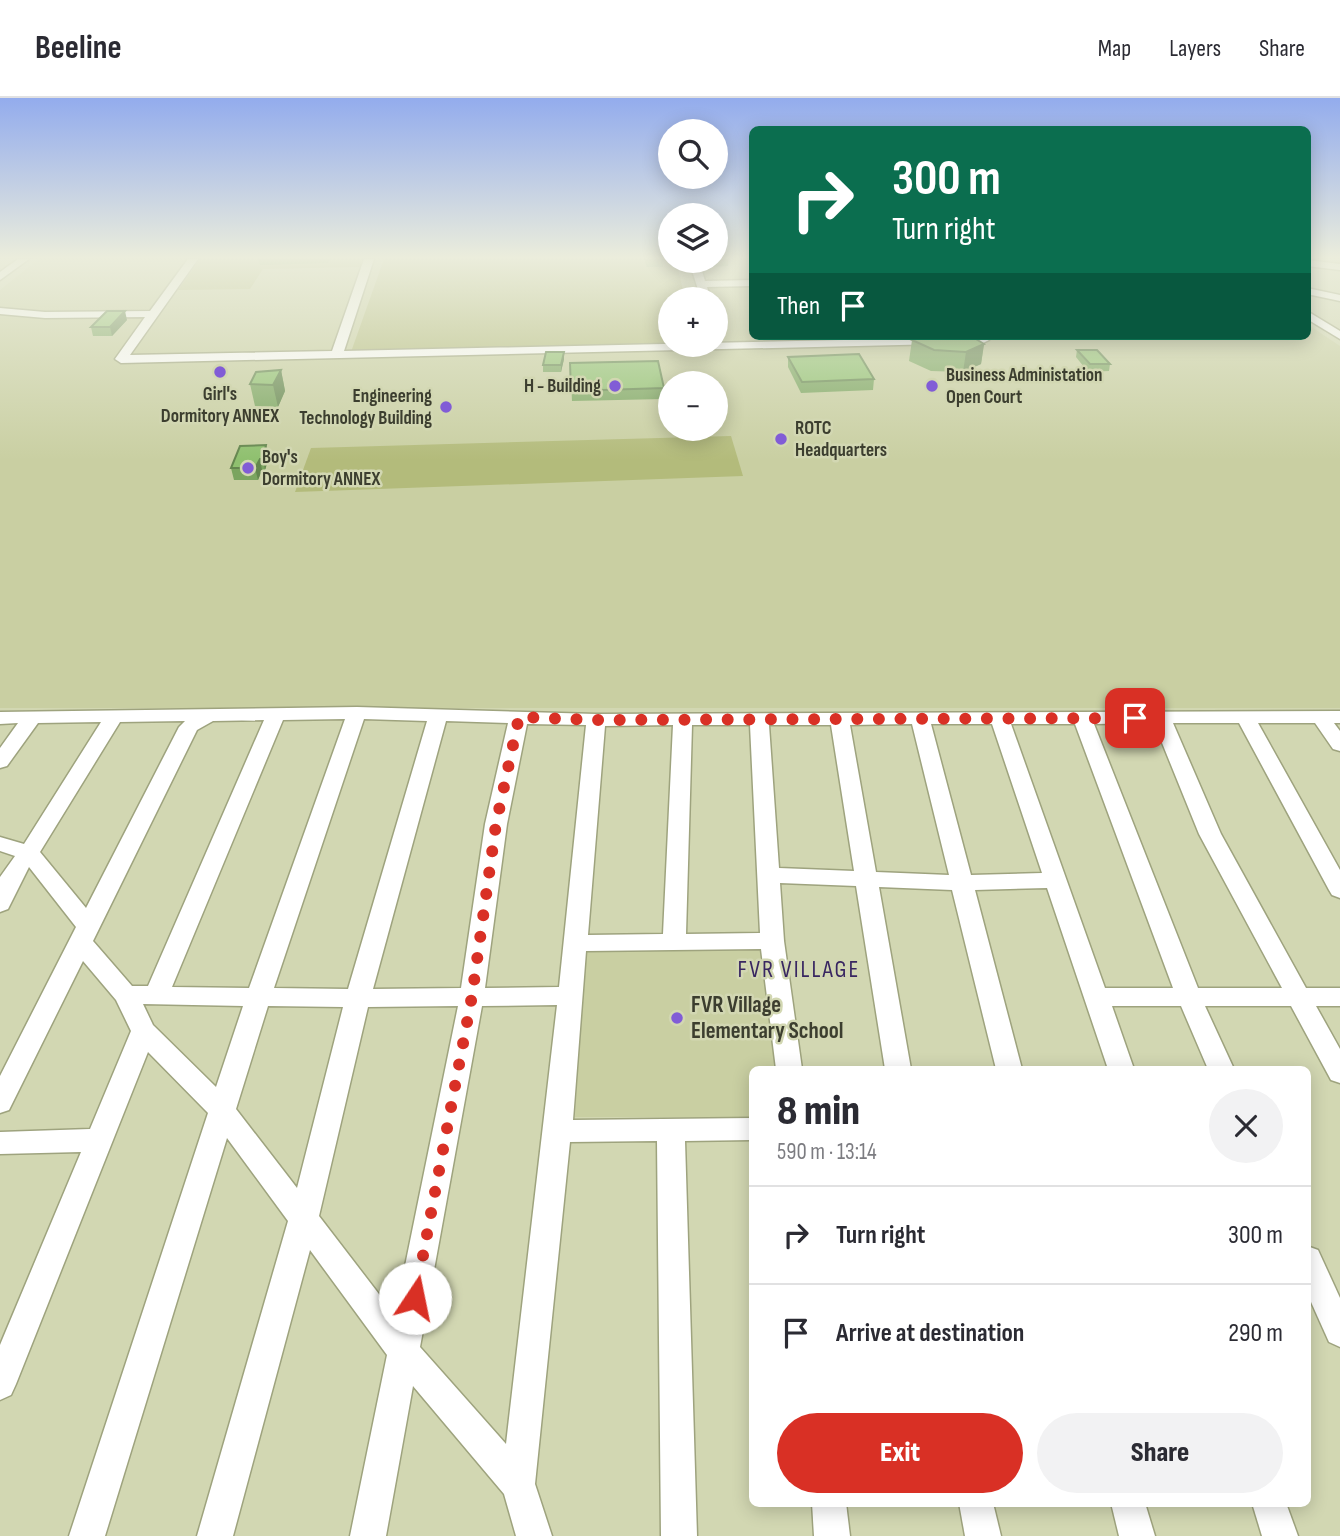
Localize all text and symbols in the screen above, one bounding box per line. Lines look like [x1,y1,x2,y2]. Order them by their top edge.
text: Beeline [35,28,122,68]
text: Map [1098,34,1131,63]
text: Layers [1169,34,1221,63]
text: Share [1259,34,1305,63]
map controls [658,119,728,441]
button: search [658,119,728,189]
text: 300 m [892,150,1001,209]
icon: right [777,154,868,245]
button: layers [658,203,728,273]
text: Turn right [892,210,996,249]
button: + [658,287,728,357]
icon: arrive [834,287,872,325]
text: Then [777,291,820,322]
marker: Girl's Dormitory ANNEX [212,364,228,380]
place label: Business Administation Open Court [946,364,1103,409]
button: − [658,371,728,441]
place label: H - Building [524,375,601,398]
marker: H - Building [607,378,623,394]
marker: Business Administation Open Court [924,378,940,394]
place label: Girl's Dormitory ANNEX [161,383,279,428]
place label: Engineering Technology Building [299,385,432,430]
marker: Engineering Technology Building [438,399,454,415]
place label: ROTC Headquarters [795,417,887,462]
marker: ROTC Headquarters [773,431,789,447]
place label: Boy's Dormitory ANNEX [262,446,380,491]
marker: Boy's Dormitory ANNEX [240,460,256,476]
pin [1105,688,1165,748]
icon: arrive [1116,699,1154,737]
district label: FVR VILLAGE [738,955,861,984]
place label: FVR Village Elementary School [691,991,843,1045]
marker: FVR Village Elementary School [669,1010,685,1026]
text: 8 min [777,1086,860,1137]
button: close [1209,1089,1283,1163]
text: 590 m · 13:14 [777,1138,877,1166]
icon: right [777,1216,815,1254]
text: Turn right [836,1220,925,1251]
text: 300 m [1228,1220,1283,1251]
position arrow [378,1261,452,1335]
icon: arrive [777,1314,815,1352]
text: Arrive at destination [836,1318,1024,1349]
text: 290 m [1228,1318,1283,1349]
button: Exit [777,1413,1023,1493]
button: Share [1037,1413,1283,1493]

